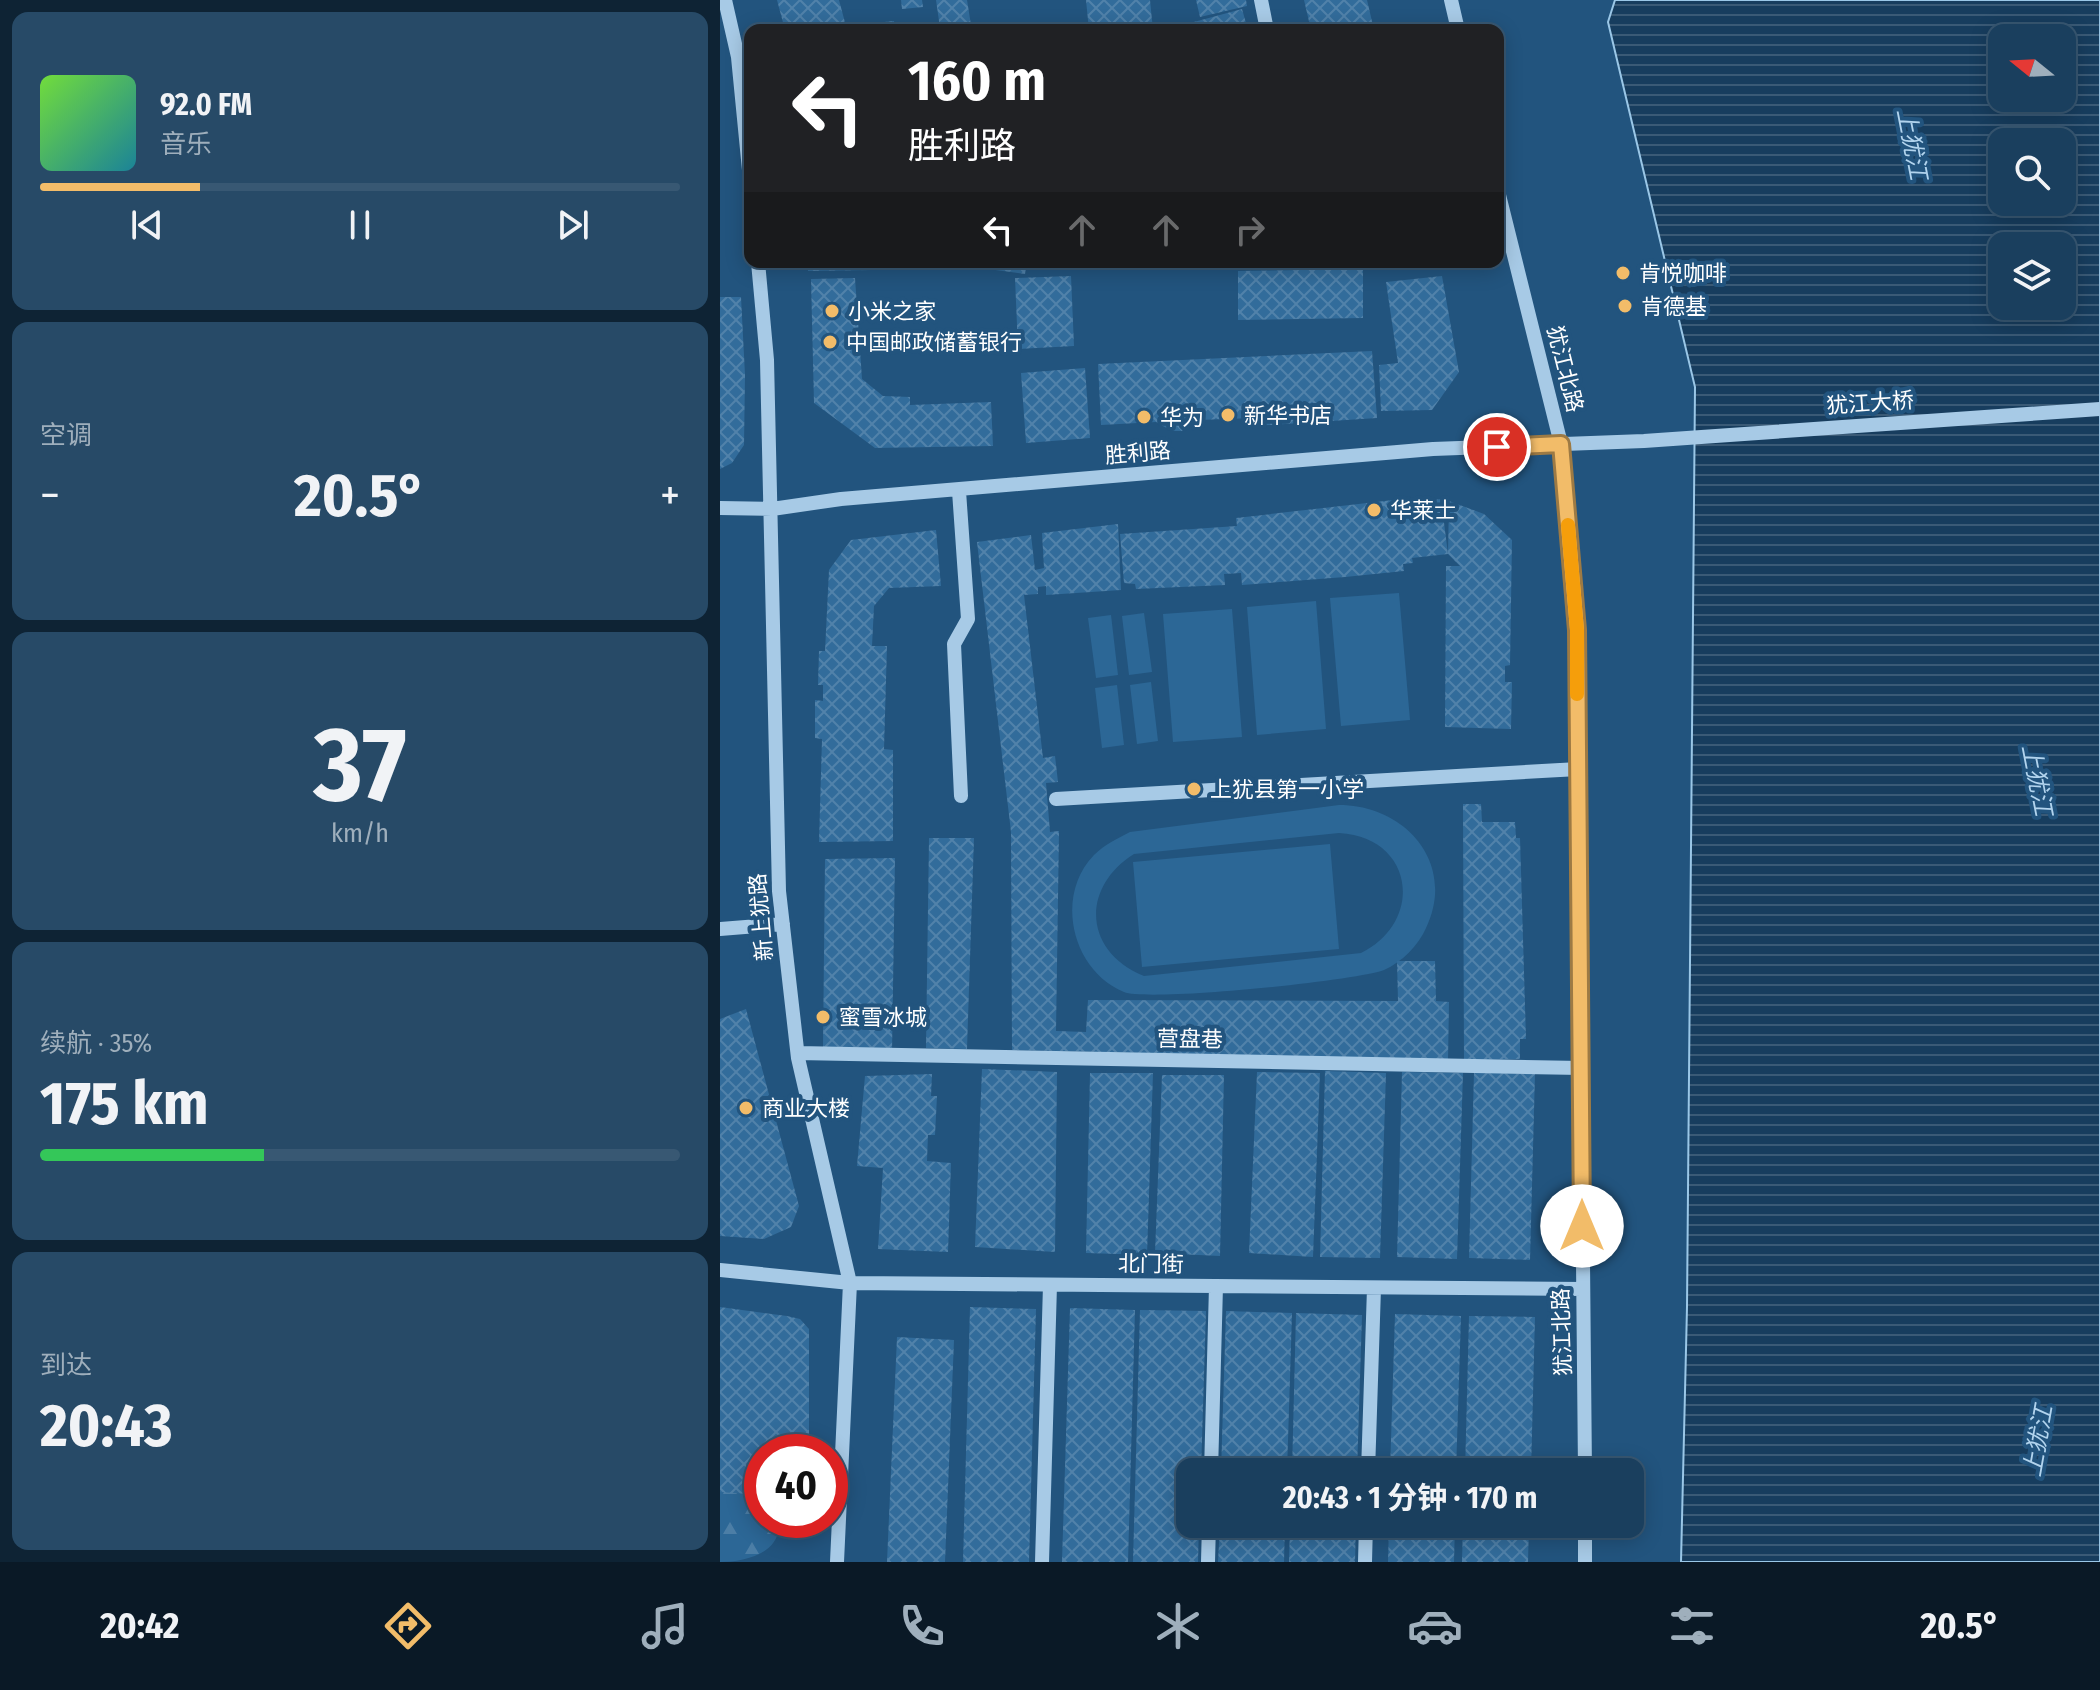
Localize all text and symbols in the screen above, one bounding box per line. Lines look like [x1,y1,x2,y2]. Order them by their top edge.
north arrow [1988,24,2076,112]
map controls [1988,24,2076,320]
text: 160 m [908,48,1046,115]
icon: left [776,56,880,160]
text: 92.0 FM [160,87,252,123]
water label: 上犹江 [1891,106,1933,185]
text: 胜利路 [908,124,1016,168]
button: search [1988,128,2076,216]
text: 音乐 [160,129,212,160]
icon: previous [125,203,169,247]
icon: pause [338,203,382,247]
icon: next [551,203,595,247]
icon: left [976,208,1020,252]
icon: ahead [1060,208,1104,252]
icon: ahead [1144,208,1188,252]
icon: right [1228,208,1272,252]
button: layers [1988,232,2076,320]
place label: 肯悦咖啡 [1639,260,1727,287]
marker: 肯悦咖啡 [1614,264,1632,282]
place label: 肯德基 [1641,293,1707,320]
marker: 肯德基 [1616,297,1634,315]
place label: 小米之家 [848,298,936,325]
marker: 小米之家 [823,302,841,320]
street label: 犹江北路 [1541,323,1589,415]
place label: 中国邮政储蓄银行 [846,329,1022,356]
marker: 中国邮政储蓄银行 [821,333,839,351]
street label: 犹江大桥 [1825,386,1915,420]
place label: 新华书店 [1244,402,1332,429]
place label: 华为 [1160,404,1204,431]
marker: 新华书店 [1219,406,1237,424]
marker: 华为 [1135,408,1153,426]
pin [1463,413,1531,481]
text: 空调 [40,420,92,451]
icon: arrive [1475,425,1519,469]
street label: 胜利路 [1104,437,1172,469]
text: 20.5° [294,460,426,532]
text: − [40,469,60,522]
text: + [660,469,680,522]
place label: 华莱士 [1390,497,1456,524]
marker: 华莱士 [1365,501,1383,519]
text: 37 [314,703,406,828]
water label: 上犹江 [2016,742,2058,821]
place label: 上犹县第一小学 [1210,776,1364,803]
marker: 上犹县第一小学 [1185,780,1203,798]
text: km/h [331,818,389,849]
street label: 新上犹路 [744,872,778,962]
place label: 蜜雪冰城 [839,1004,927,1031]
marker: 蜜雪冰城 [814,1008,832,1026]
street label: 营盘巷 [1157,1025,1223,1053]
text: 续航 · 35% [40,1028,152,1059]
text: 175 km [40,1068,209,1140]
place label: 商业大楼 [762,1095,850,1122]
marker: 商业大楼 [737,1099,755,1117]
position arrow [1540,1184,1624,1268]
street label: 北门街 [1118,1250,1184,1278]
street label: 犹江北路 [1547,1288,1577,1376]
text: 到达 [40,1350,92,1381]
text: 20:43 [40,1390,173,1462]
water label: 上犹江 [2018,1400,2059,1479]
speed limit sign: 40 [744,1434,848,1538]
text: 20:43 · 1 分钟 · 170 m [1283,1480,1537,1516]
icon: directions [380,1598,436,1654]
icon: music [637,1598,693,1654]
icon: phone [894,1598,950,1654]
icon: climate [1150,1598,1206,1654]
icon: car [1407,1598,1463,1654]
icon: filters [1664,1598,1720,1654]
text: 20:42 [100,1604,180,1648]
text: 20.5° [1920,1604,2000,1648]

